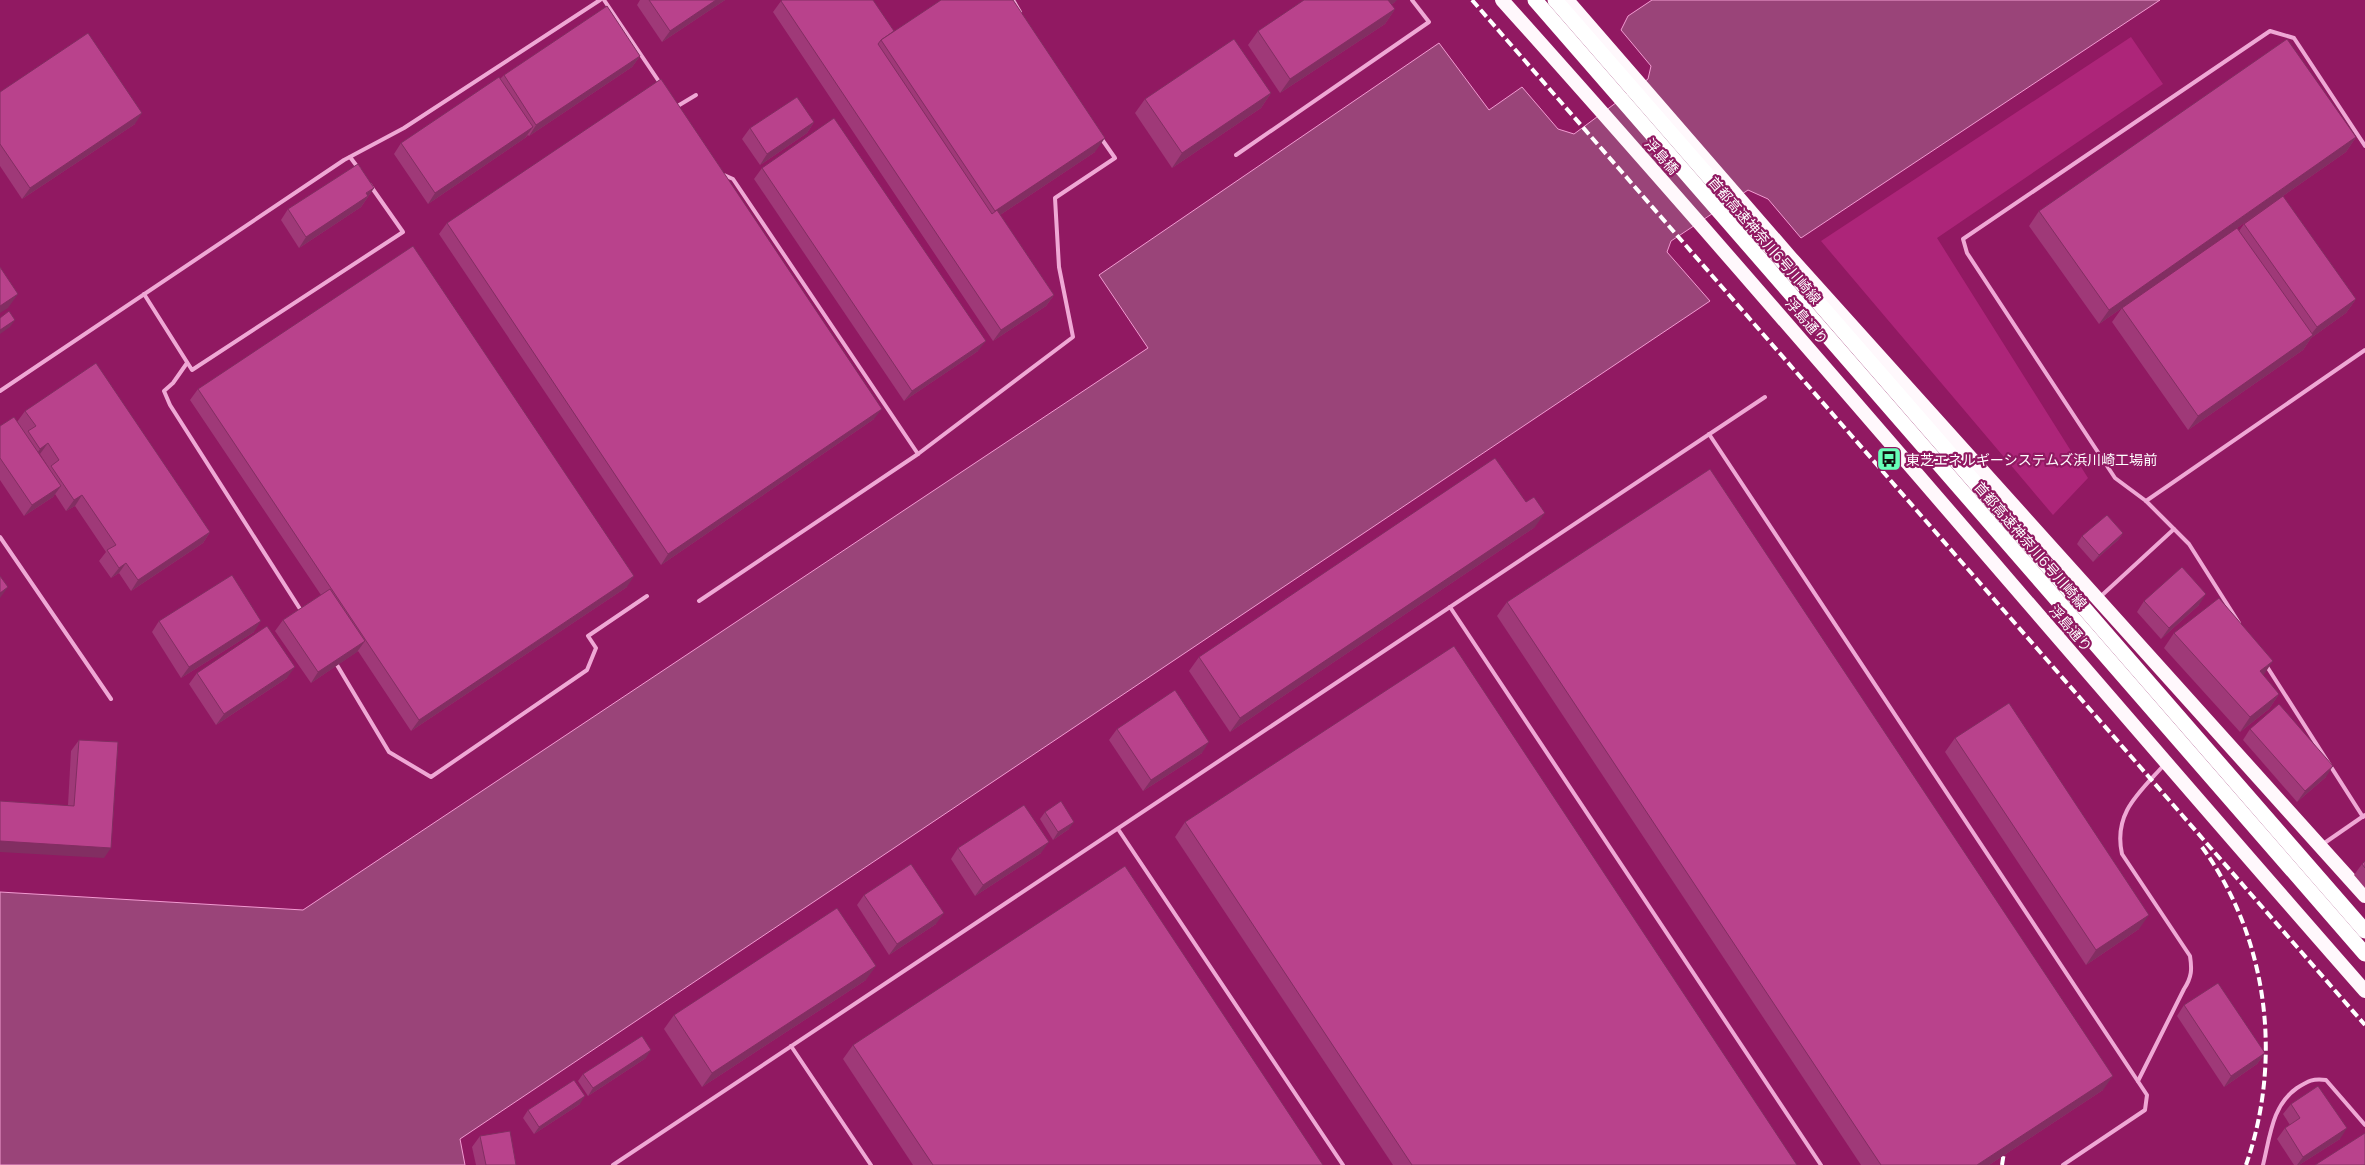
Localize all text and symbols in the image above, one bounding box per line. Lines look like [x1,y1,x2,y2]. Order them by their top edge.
street label: 浮島橋 [1641,134,1683,178]
street label: 首都高速神奈川6号川崎線 [1704,172,1826,308]
street label: 浮島通り [1781,294,1833,348]
bus stop icon: 東芝エネルギーシステムズ浜川崎工場前 [1876,446,1902,472]
place label: 東芝エネルギーシステムズ浜川崎工場前 [1906,450,2157,469]
street label: 首都高速神奈川6号川崎線 [1970,477,2092,613]
street label: 浮島通り [2045,601,2097,655]

